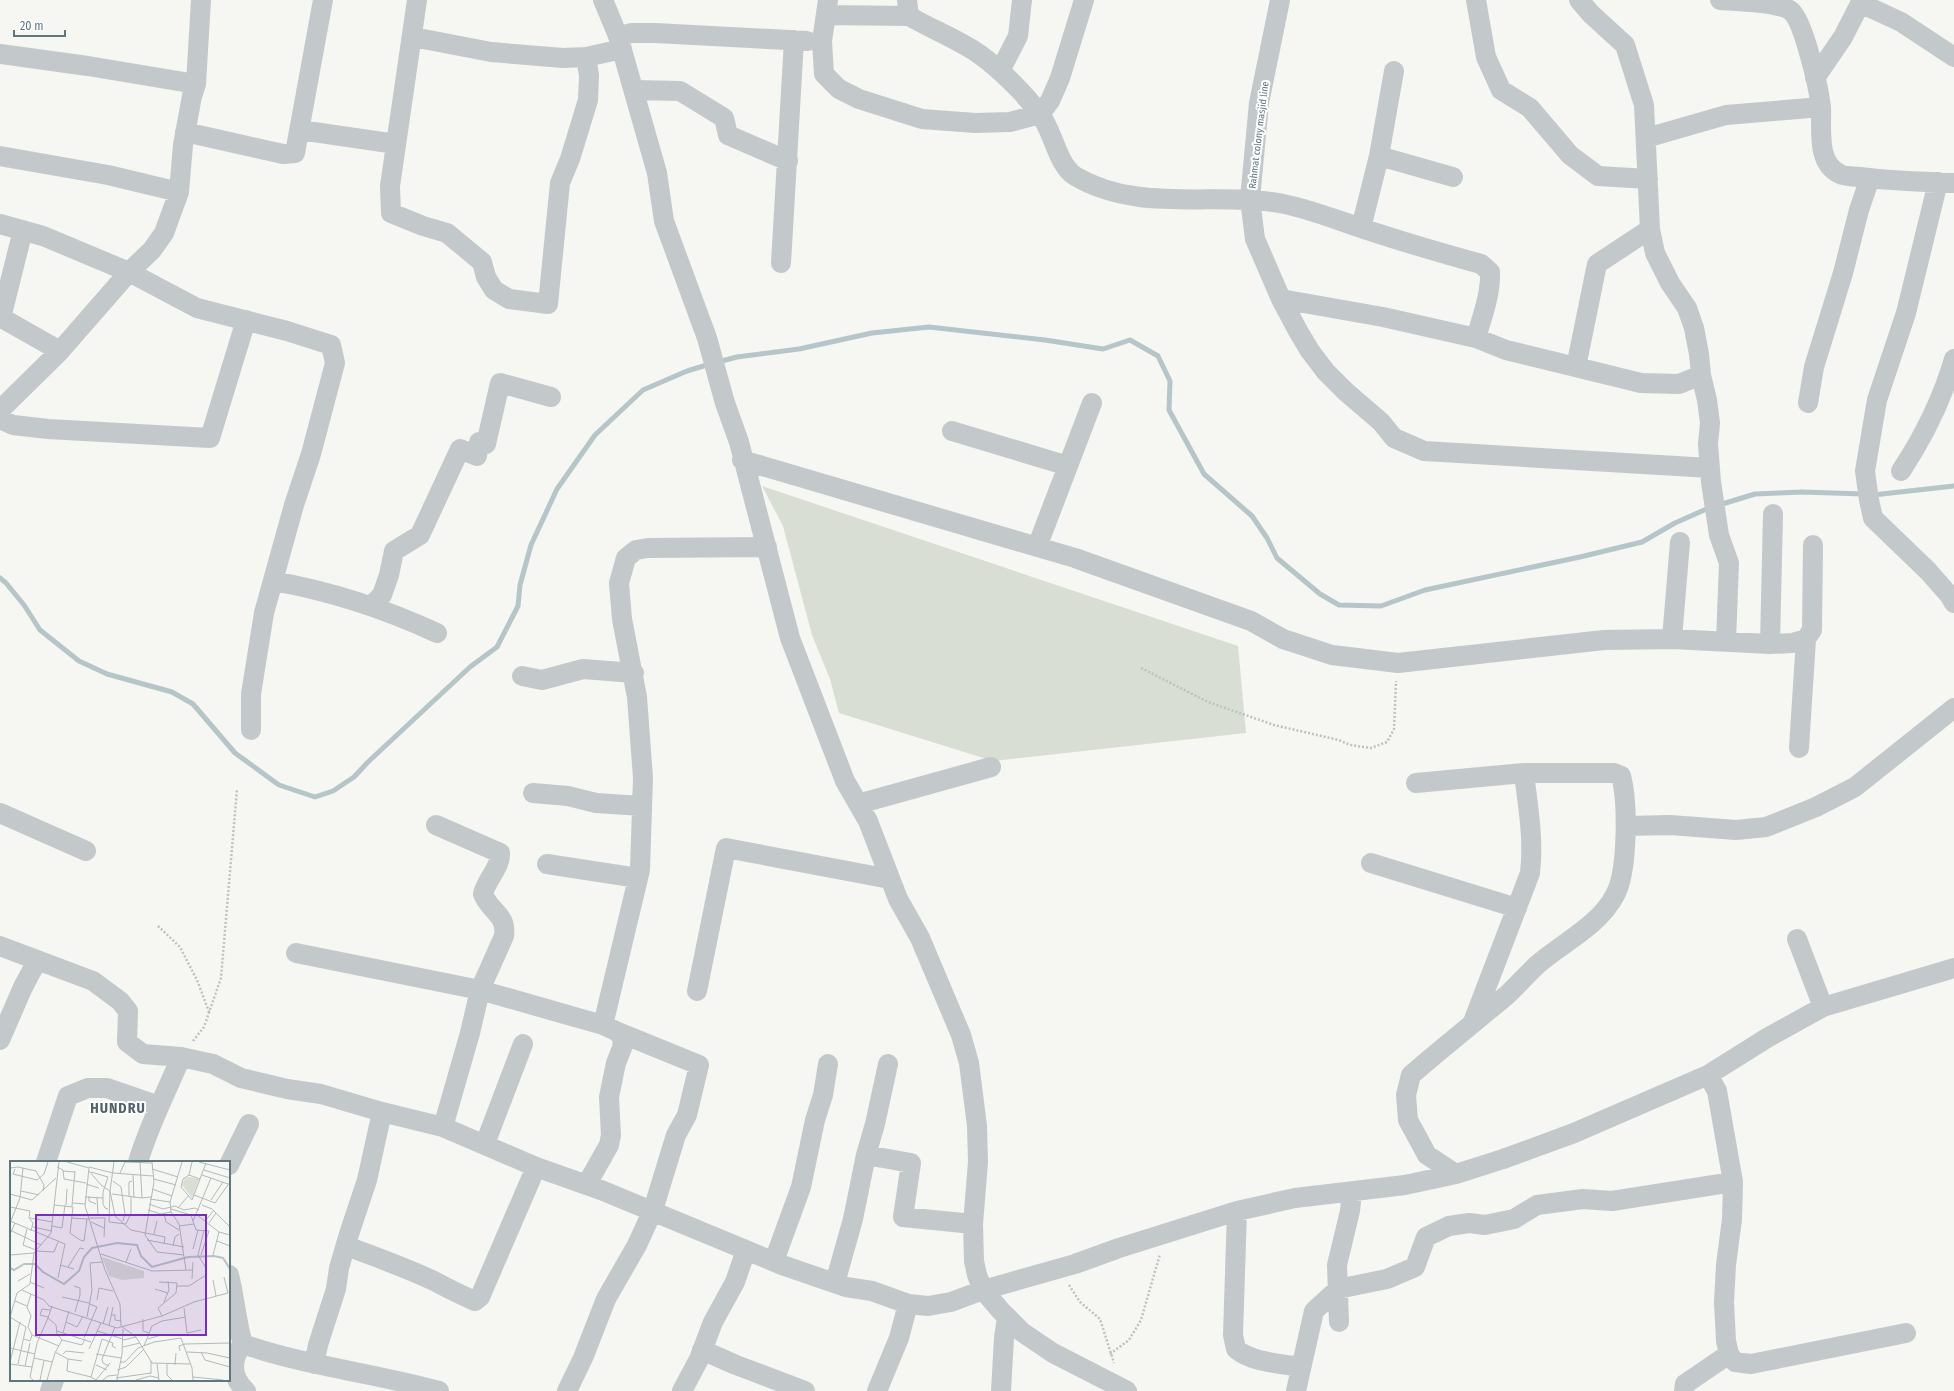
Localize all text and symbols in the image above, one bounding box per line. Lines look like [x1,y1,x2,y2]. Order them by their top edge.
scale bar [14,12,65,38]
text: 20 m [20,19,44,33]
street label: Rahmat colony masjid line [1246,81,1272,189]
district label: HUNDRU [90,1100,146,1117]
inset map [10,1161,230,1381]

